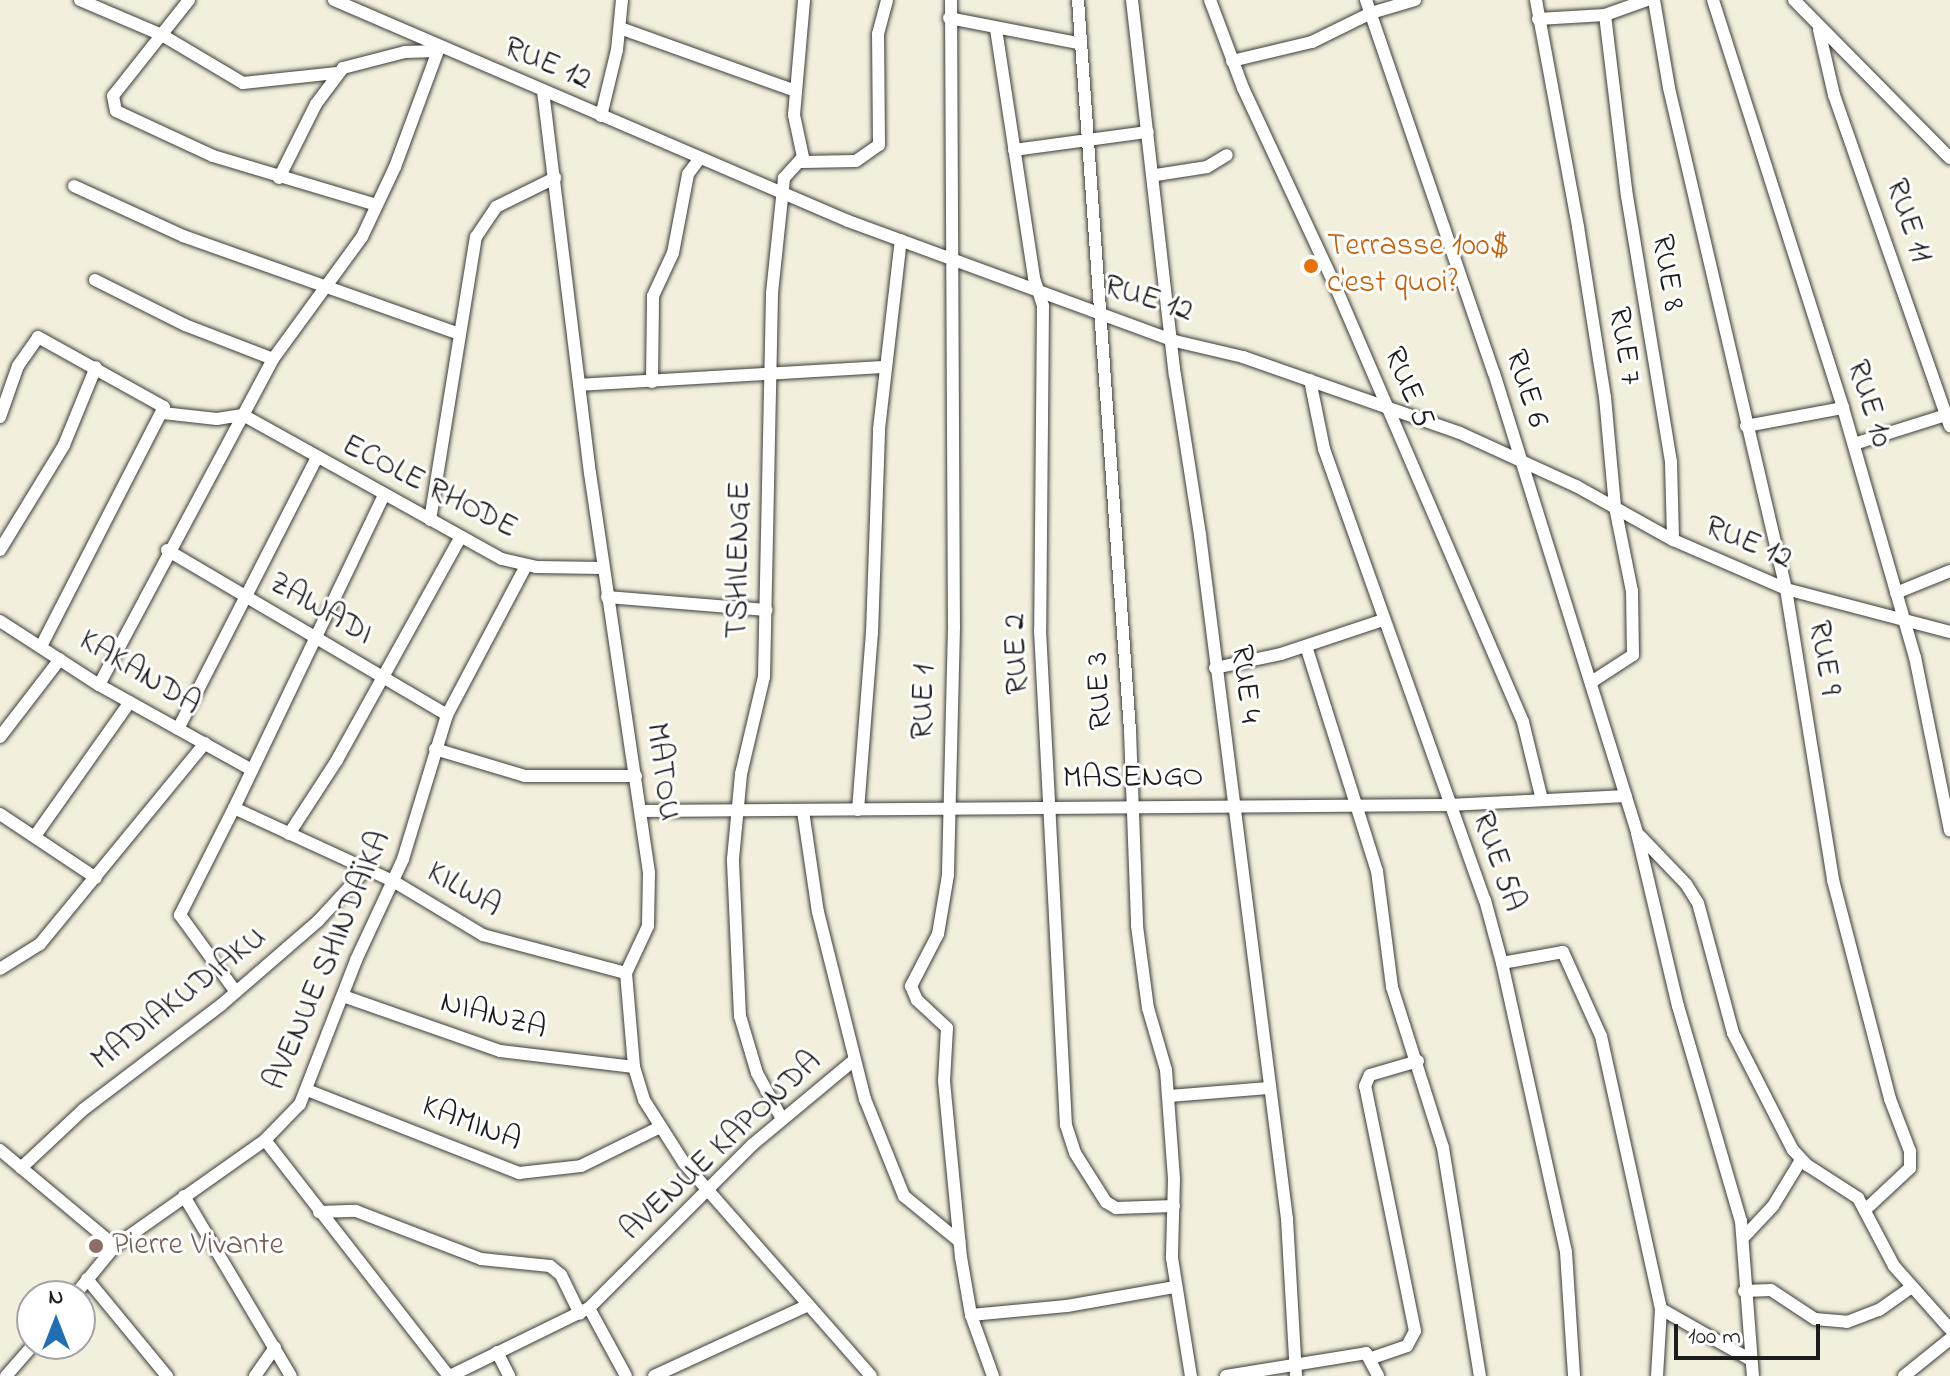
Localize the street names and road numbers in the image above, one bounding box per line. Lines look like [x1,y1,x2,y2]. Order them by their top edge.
street label: RUE 12 [497,29,597,101]
street label: RUE 11 [1876,174,1938,268]
street label: RUE 8 [1641,232,1691,314]
street label: RUE 12 [1099,268,1197,332]
street label: RUE 7 [1598,304,1648,388]
street label: RUE 5 [1373,342,1441,434]
street label: RUE 6 [1494,345,1556,433]
street label: RUE 10 [1837,356,1899,452]
street label: ECOLE RHODE [335,427,523,549]
street label: TSHILENGE [719,481,761,639]
street label: RUE 12 [1698,508,1798,580]
street label: ZAWADI [261,565,379,655]
street label: RUE 2 [997,613,1039,695]
street label: RUE 9 [1798,618,1848,698]
street label: KAKANDA [71,623,207,725]
street label: RUE 4 [1220,643,1268,725]
street label: RUE 3 [1080,651,1122,731]
street label: RUE 1 [904,664,946,740]
street label: MATOU [635,720,687,824]
street label: MASENGO [1062,759,1204,799]
street label: RUE 5A [1462,807,1532,917]
street label: AVENUE SHINDAÏKA [257,826,401,1096]
street label: KILWA [419,855,507,927]
street label: MADIAKUDIAKU [85,920,275,1080]
street label: NIANZA [436,984,550,1050]
street label: AVENUE KAPONDA [613,1044,831,1250]
street label: KAMINA [416,1089,526,1161]

